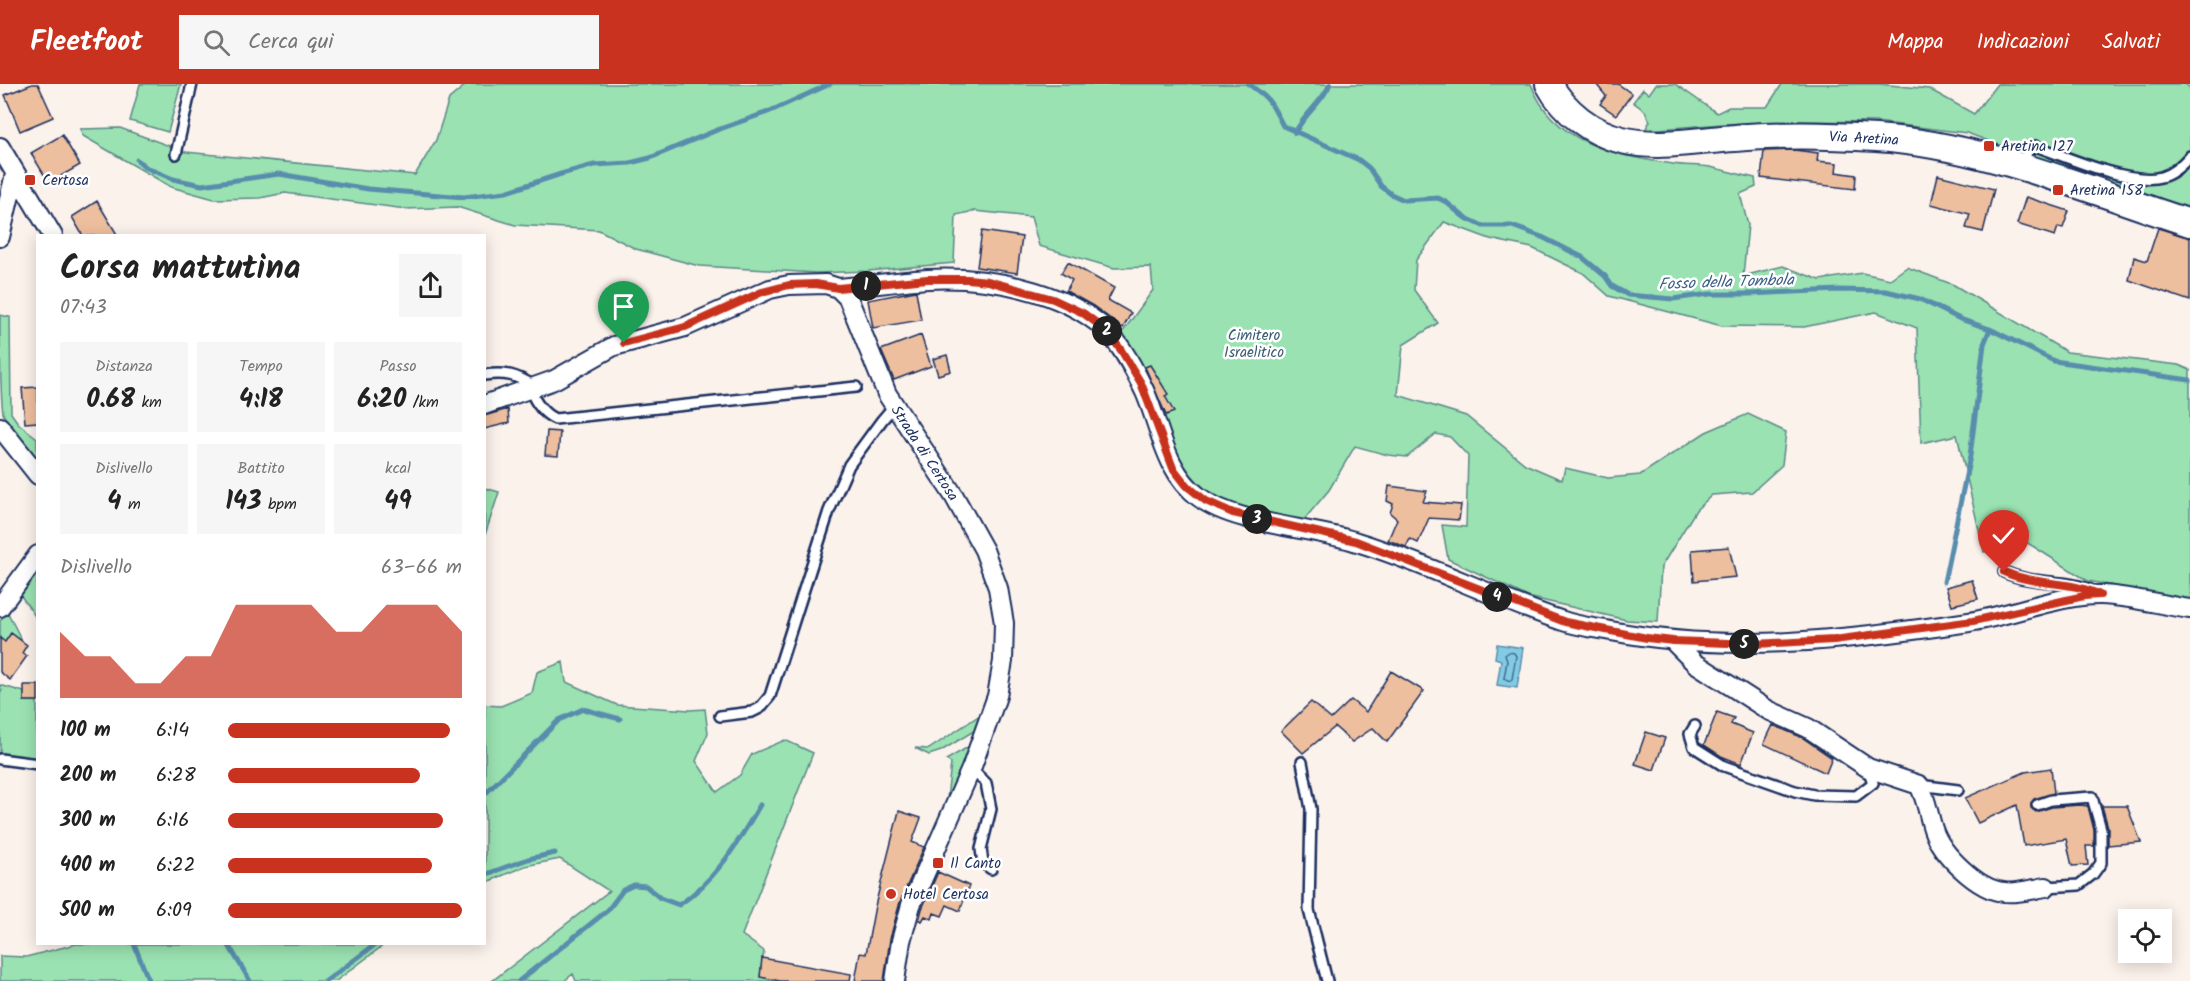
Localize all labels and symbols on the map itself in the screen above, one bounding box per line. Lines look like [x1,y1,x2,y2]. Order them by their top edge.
street label: Via Aretina [1828,125,1899,153]
place label: Aretina 127 [2001,135,2074,159]
marker: Aretina 127 [1982,139,1996,153]
place label: Certosa [42,169,89,193]
marker: Certosa [23,173,37,187]
place label: Aretina 158 [2070,179,2144,203]
marker: Aretina 158 [2051,183,2065,197]
water label: Fosso della Tombola [1658,268,1796,297]
pin: 1 [851,271,881,301]
pin [598,281,649,343]
pin: 2 [1092,316,1122,346]
park label: Cimitero Israelitico [1224,324,1284,365]
street label: Strada di Certosa [884,401,964,506]
pin: 3 [1242,504,1272,534]
pin [1978,510,2029,572]
pin: 4 [1482,582,1512,612]
pin: 5 [1729,629,1759,659]
place label: Il Canto [950,852,1001,876]
marker: Il Canto [931,856,945,870]
place label: Hotel Certosa [903,883,989,907]
marker: Hotel Certosa [884,887,898,901]

